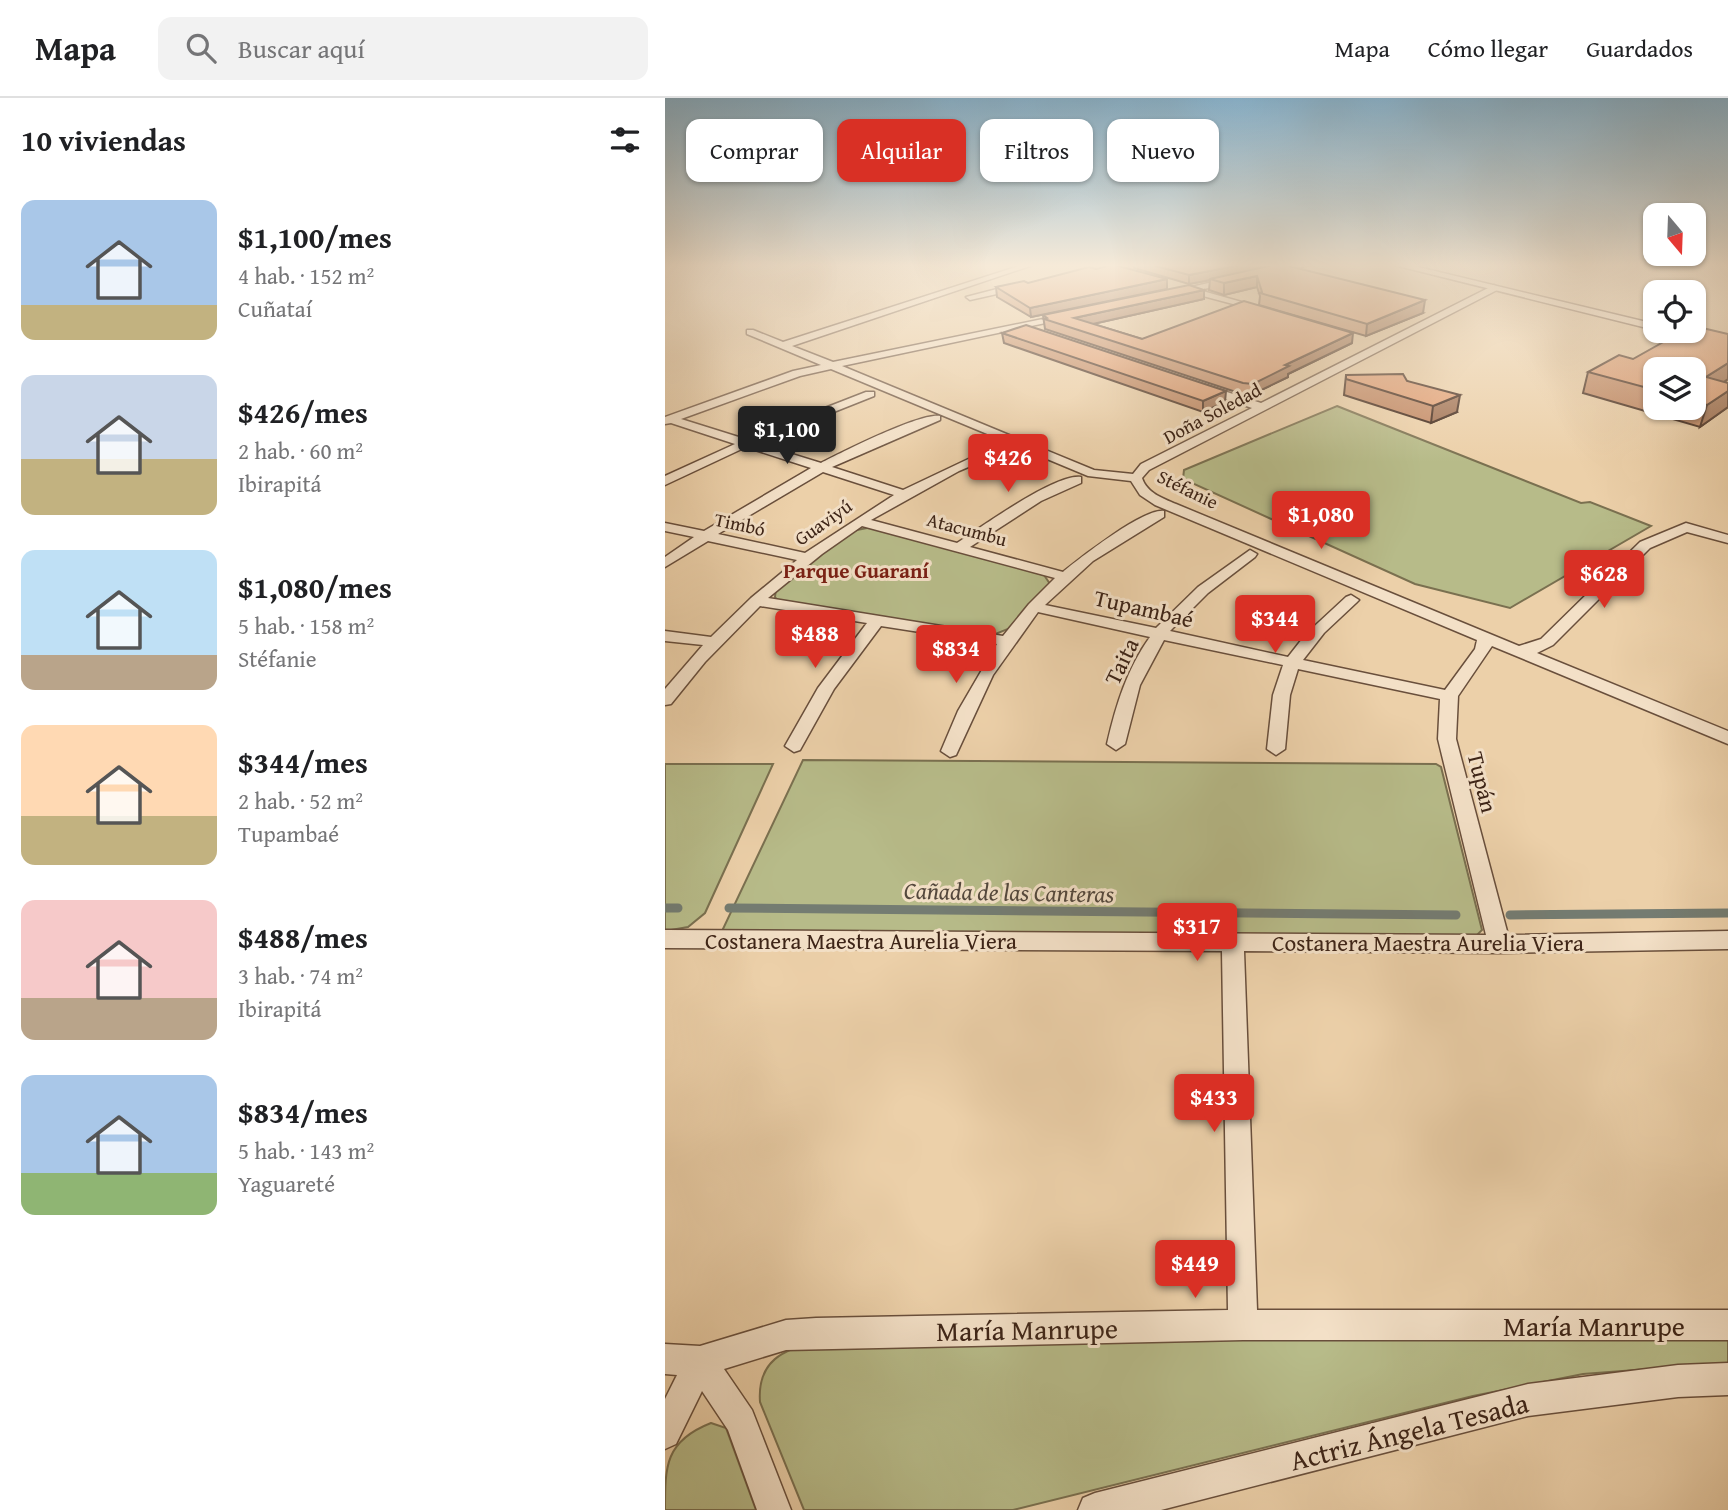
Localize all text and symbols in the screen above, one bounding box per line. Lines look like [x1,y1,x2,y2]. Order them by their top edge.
search box [158,17,648,80]
text: Mapa [35,24,116,72]
icon: search [182,29,220,67]
text: Buscar aquí [238,29,365,68]
text: Mapa [1334,31,1390,66]
text: Cómo llegar [1428,31,1548,66]
text: Guardados [1586,31,1693,66]
text: 10 viviendas [21,118,186,162]
chip: Comprar [686,119,823,182]
chip: Alquilar [837,119,966,182]
chip: Filtros [980,119,1093,182]
chip: Nuevo [1107,119,1219,182]
icon: filters [606,121,644,159]
north arrow [1643,203,1706,266]
map controls [1643,203,1706,420]
text: $1,100/mes [238,215,392,259]
icon: home [77,228,161,312]
text: 4 hab. · 152 m² [238,259,374,292]
button: locate [1643,280,1706,343]
text: Cuñataí [238,292,312,325]
button: layers [1643,357,1706,420]
street label: Doña Soledad [1158,375,1267,451]
text: $426/mes [238,390,368,434]
icon: home [77,403,161,487]
pin: $1,100 [730,406,844,466]
text: $1,100 [754,412,820,445]
text: 2 hab. · 60 m² [238,434,363,467]
pin: $426 [967,434,1049,494]
text: $426 [984,440,1032,473]
street label: Stéfanie [1153,462,1223,516]
text: Ibirapitá [238,467,321,500]
pin: $1,080 [1264,491,1378,551]
street label: Guaviyú [788,492,858,552]
text: $1,080 [1288,497,1354,530]
street label: Timbó [712,505,768,543]
street label: Atacumbu [924,505,1011,553]
pin: $628 [1563,550,1645,610]
district label: Parque Guaraní [783,555,929,586]
text: $628 [1580,556,1628,589]
text: $1,080/mes [238,565,392,609]
icon: home [77,578,161,662]
street label: Tupambaé [1091,581,1197,635]
pin: $344 [1234,596,1316,655]
text: $344 [1251,601,1299,634]
text: 5 hab. · 158 m² [238,609,374,642]
pin: $488 [774,610,856,670]
text: $488 [791,616,839,649]
pin: $834 [915,626,997,685]
text: $834 [932,631,980,664]
street label: Taita [1096,632,1146,690]
text: Stéfanie [238,642,317,675]
text: $344/mes [238,740,368,784]
street label: Tupán [1460,748,1506,816]
icon: home [77,753,161,837]
text: 2 hab. · 52 m² [238,784,363,817]
text: Tupambaé [238,817,339,850]
water label: Cañada de las Canteras [904,873,1115,911]
pin: $317 [1156,904,1238,963]
text: $317 [1173,909,1221,942]
text: $488/mes [238,915,368,959]
street label: Costanera Maestra Aurelia Viera [705,924,1017,957]
street label: Costanera Maestra Aurelia Viera [1272,926,1584,959]
icon: home [77,928,161,1012]
text: 3 hab. · 74 m² [238,959,363,992]
text: Ibirapitá [238,992,321,1025]
pin: $433 [1173,1074,1255,1134]
text: $433 [1190,1080,1238,1113]
text: $834/mes [238,1090,368,1134]
icon: home [77,1103,161,1187]
text: 5 hab. · 143 m² [238,1134,374,1167]
text: Yaguareté [238,1167,335,1200]
pin: $449 [1154,1240,1236,1300]
text: $449 [1171,1246,1219,1279]
street label: María Manrupe [1503,1305,1685,1346]
street label: María Manrupe [936,1307,1118,1351]
street label: Actriz Ángela Tesada [1285,1381,1533,1480]

